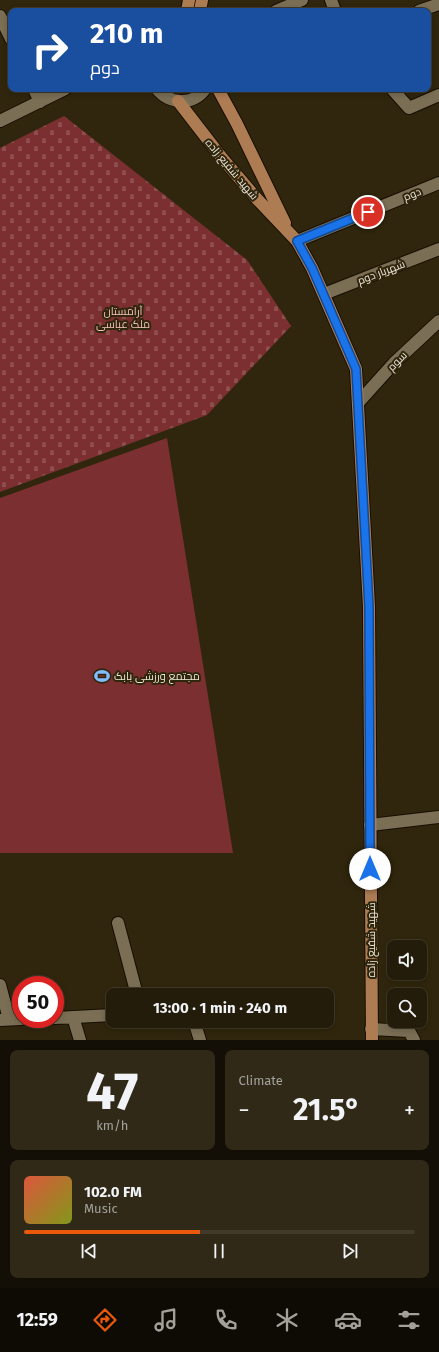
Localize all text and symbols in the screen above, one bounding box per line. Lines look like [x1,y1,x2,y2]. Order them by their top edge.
text: 210 m [90,17,164,50]
icon: right [24,24,76,76]
text: دوم [90,57,120,79]
street label: شهید شفیع زاده [202,136,261,203]
street label: دوم [401,185,423,205]
pin [351,195,385,229]
icon: arrive [357,201,379,223]
street label: شهریار دوم [356,257,407,288]
park label: آرامستان ملک عباسی [96,305,150,331]
street label: سوم [385,349,411,375]
sports icon: مجتمع ورزشی بابک [93,667,111,685]
place label: مجتمع ورزشی بابک [114,670,200,684]
position arrow [349,848,391,890]
street label: شهید شفیع زاده [365,902,379,978]
map controls [387,940,427,1028]
button: sound [387,940,427,980]
speed limit sign: 50 [12,976,64,1028]
button: search [387,988,427,1028]
text: 13:00 · 1 min · 240 m [153,999,287,1017]
text: 47 [86,1060,138,1123]
text: Climate [239,1073,283,1088]
text: 21.5° [293,1092,361,1128]
text: − [239,1097,250,1124]
text: + [404,1097,415,1124]
text: km/h [96,1118,128,1133]
text: 102.0 FM [84,1183,142,1201]
text: Music [84,1201,118,1216]
icon: previous [78,1240,100,1262]
icon: pause [208,1240,230,1262]
icon: next [339,1240,361,1262]
icon: directions [91,1306,119,1334]
icon: music [152,1306,180,1334]
icon: phone [212,1306,240,1334]
icon: climate [273,1306,301,1334]
icon: car [334,1306,362,1334]
icon: filters [395,1306,423,1334]
text: 12:59 [16,1309,58,1331]

